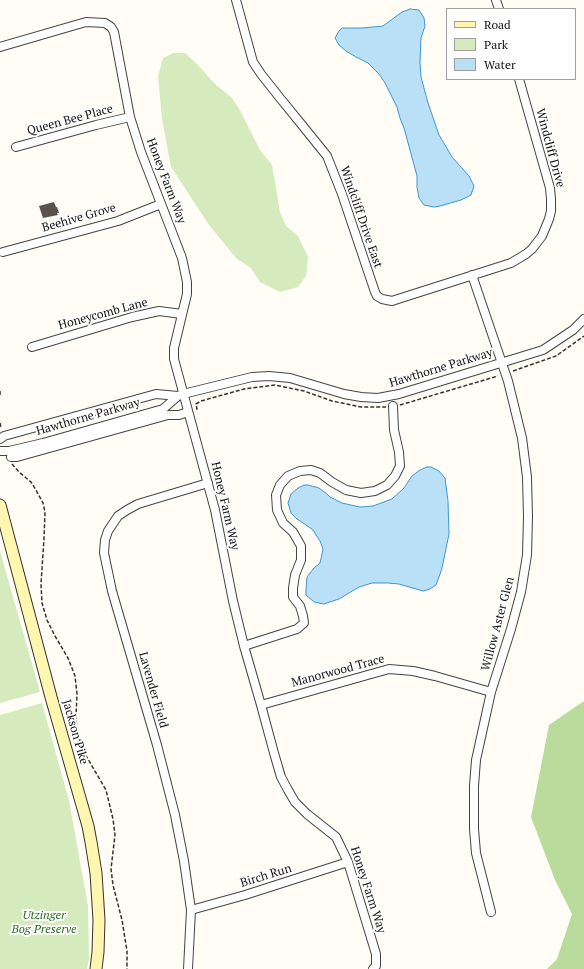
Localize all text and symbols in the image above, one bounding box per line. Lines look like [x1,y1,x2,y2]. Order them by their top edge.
legend [446,8,576,80]
text: Road [484,17,511,32]
text: Park [484,37,508,52]
text: Water [484,57,516,72]
street label: Queen Bee Place [25,102,115,138]
street label: Windcliff Drive [533,107,567,189]
street label: Honey Farm Way [143,136,189,226]
street label: Windcliff Drive East [337,164,385,270]
street label: Beehive Grove [40,201,118,235]
street label: Honeycomb Lane [57,295,149,333]
street label: Hawthorne Parkway [388,345,494,391]
street label: Hawthorne Parkway [34,395,142,439]
street label: Honey Farm Way [208,460,242,552]
street label: Willow Aster Glen [479,575,517,673]
street label: Lavender Field [135,650,171,730]
street label: Manorwood Trace [290,652,386,690]
street label: Jackson Pike [59,698,91,766]
street label: Honey Farm Way [347,845,389,935]
street label: Birch Run [239,861,293,891]
park label: Utzinger Bog Preserve [11,909,77,937]

